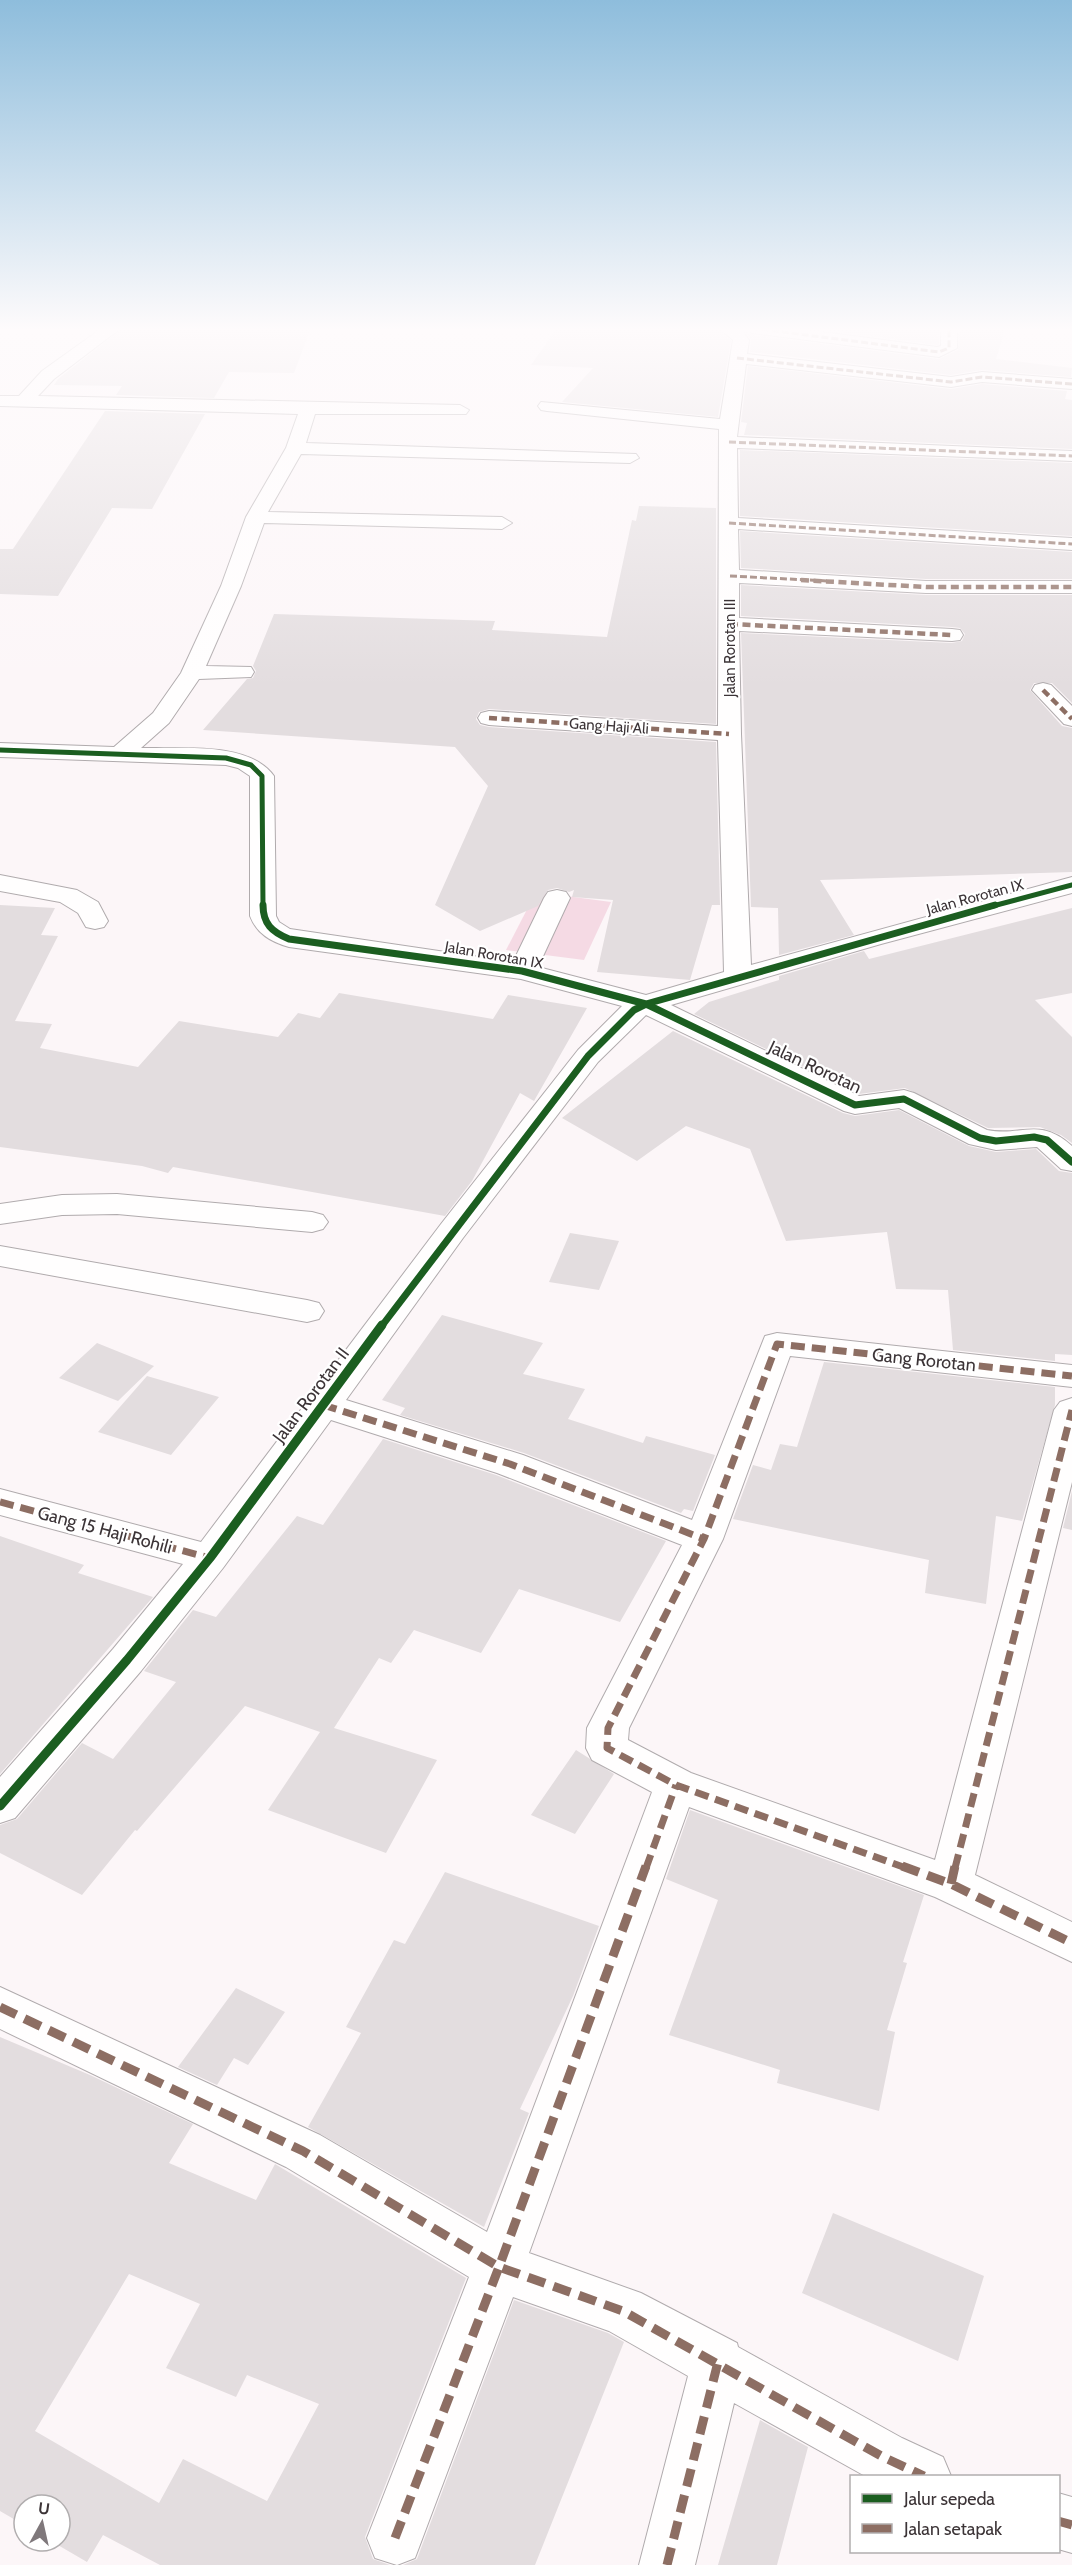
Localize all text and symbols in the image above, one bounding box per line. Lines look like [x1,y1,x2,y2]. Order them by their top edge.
street label: Jalan Rorotan III [721,599,739,698]
street label: Gang Haji Ali [569,714,649,738]
street label: Jalan Rorotan IX [923,875,1026,919]
street label: Jalan Rorotan IX [442,937,545,973]
street label: Jalan Rorotan [764,1035,865,1098]
street label: Jalan Rorotan II [267,1343,354,1448]
street label: Gang Rorotan [871,1344,977,1376]
street label: Gang 15 Haji Rohili [35,1501,175,1559]
legend [850,2475,1060,2553]
text: Jalur sepeda [903,2488,995,2510]
north arrow [12,2493,72,2553]
text: U [37,2498,51,2519]
text: Jalan setapak [903,2518,1003,2540]

